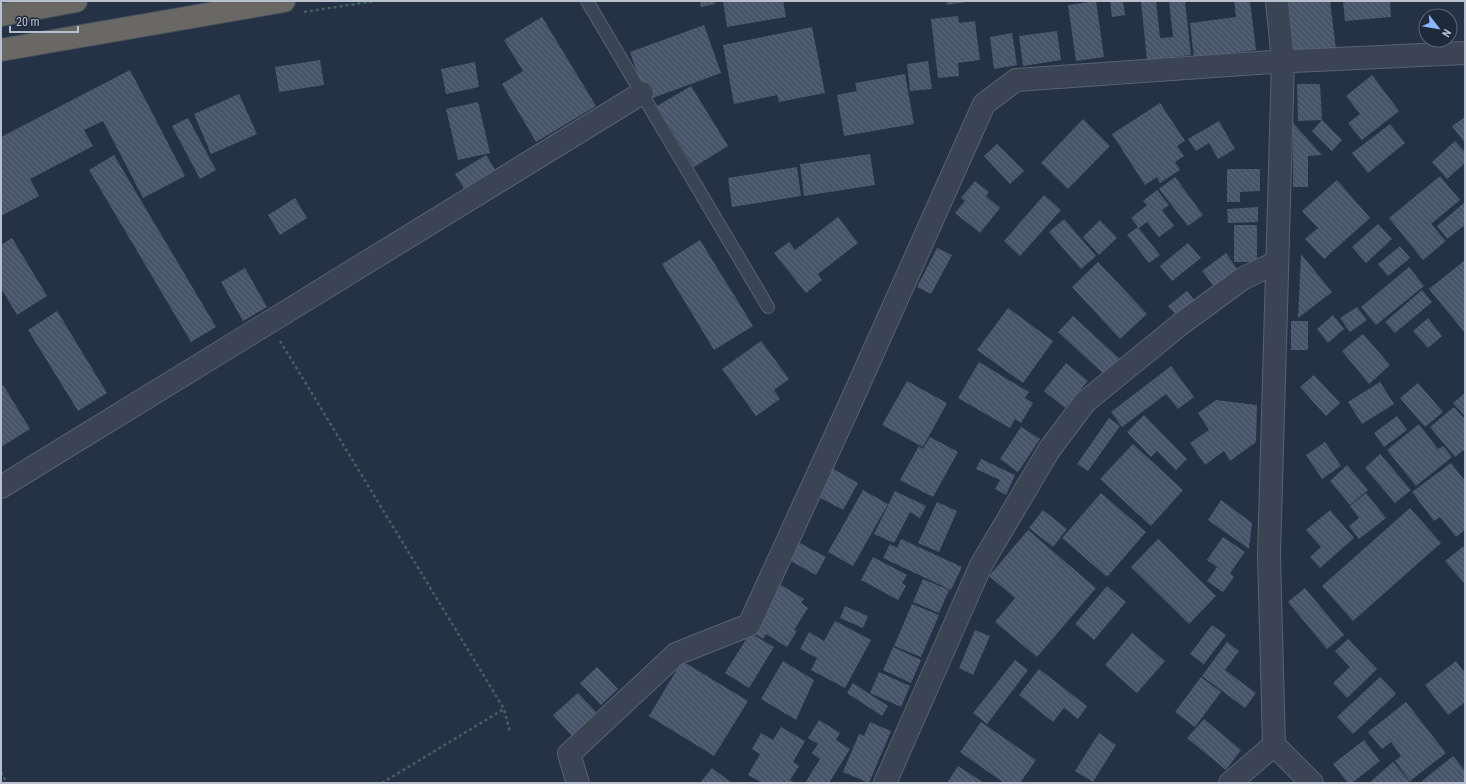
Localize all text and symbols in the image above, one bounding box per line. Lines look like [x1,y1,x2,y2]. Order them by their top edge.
scale bar [10,8,78,34]
north arrow [1418,8,1458,48]
text: 20 m [16,15,40,29]
text: N [1439,27,1453,39]

